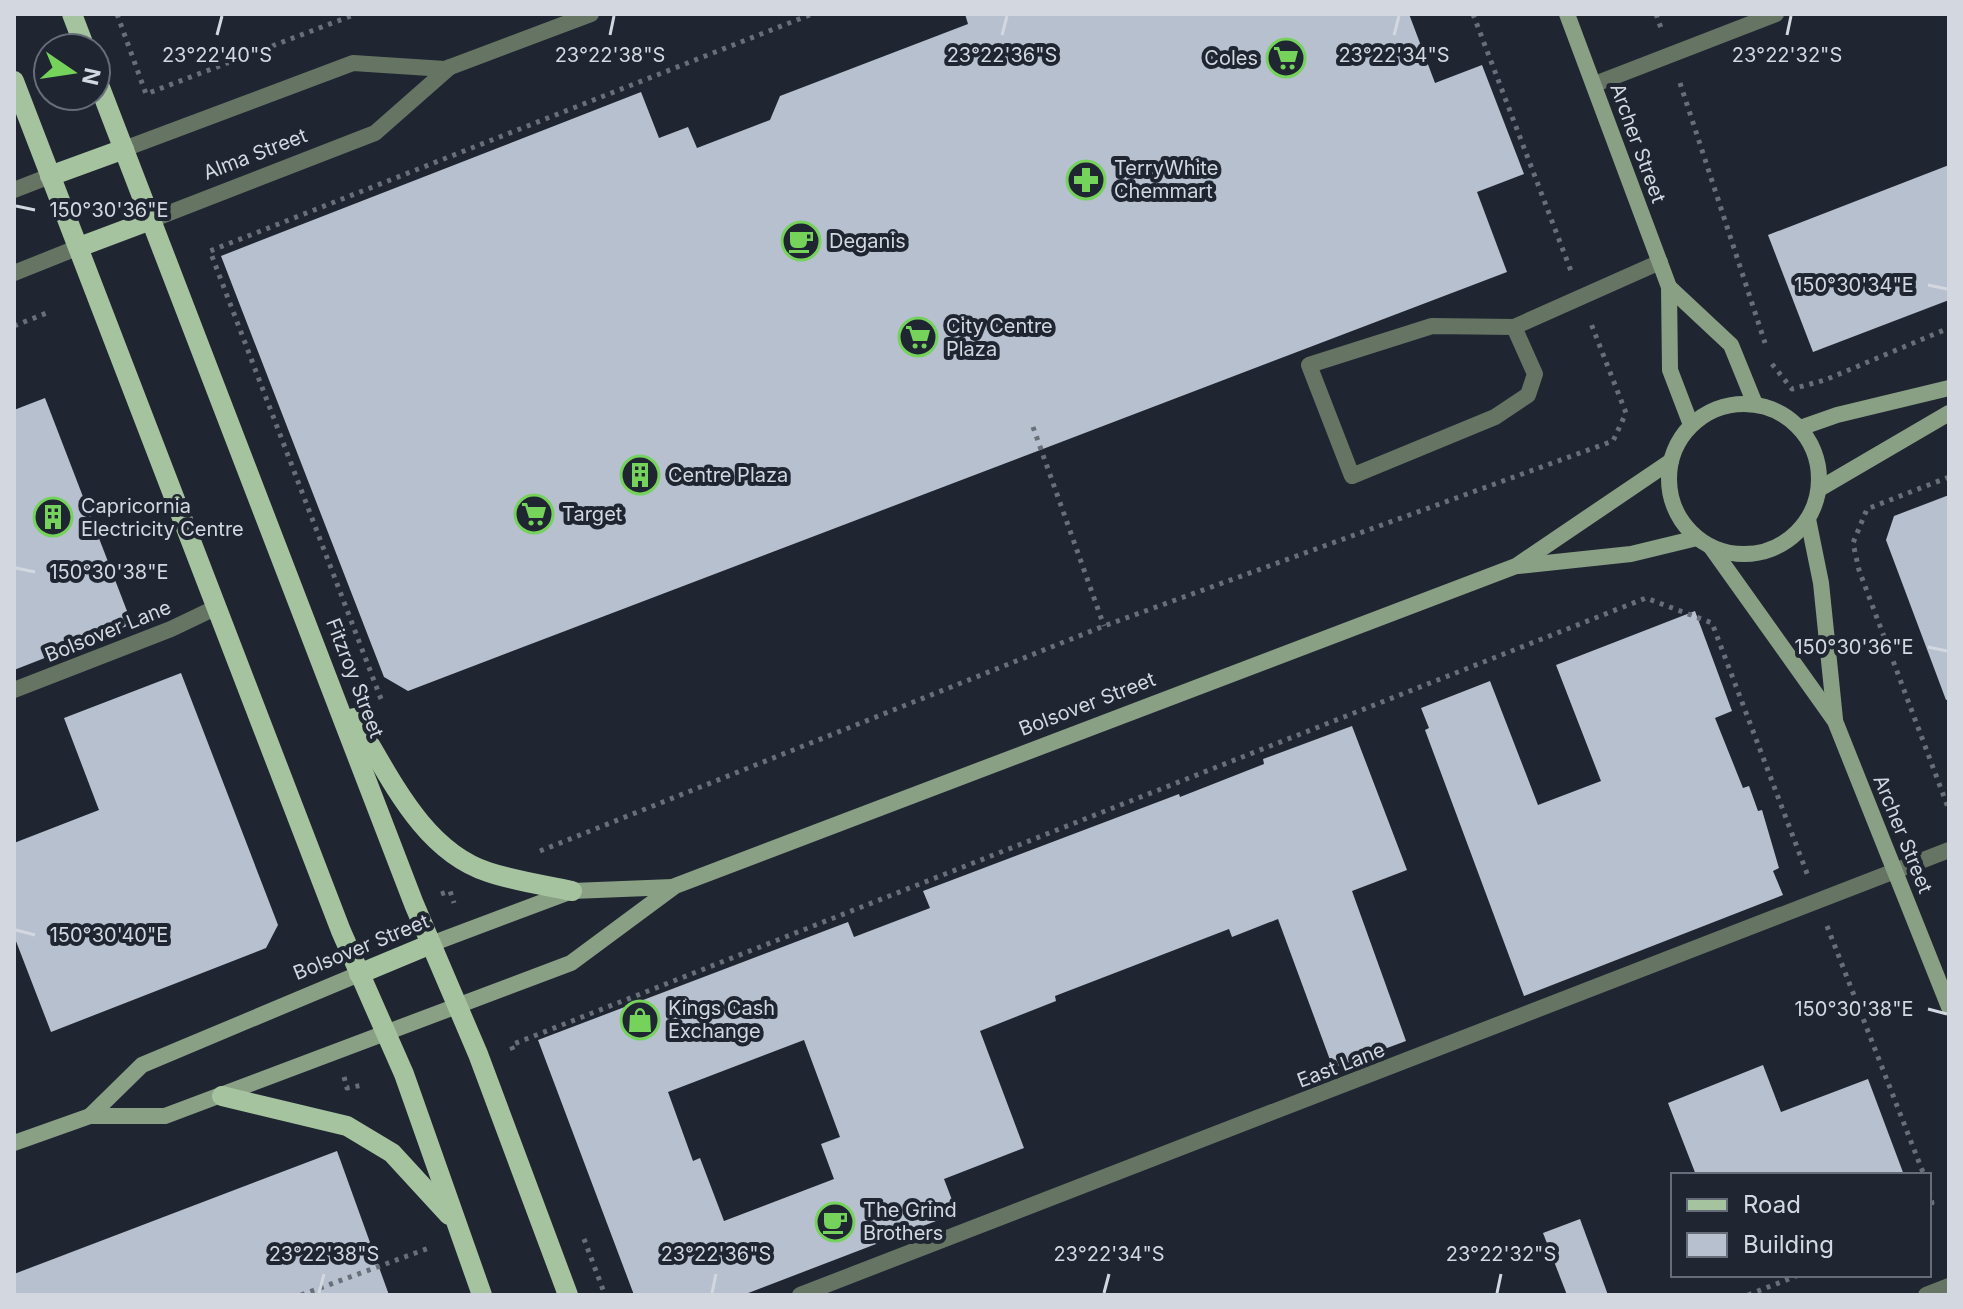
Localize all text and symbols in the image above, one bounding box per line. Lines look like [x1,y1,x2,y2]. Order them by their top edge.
north arrow [32,32,112,112]
supermarket icon: Coles [1265,37,1307,79]
text: 23°22'40"S [162,43,272,67]
text: 23°22'38"S [555,43,665,67]
text: 23°22'36"S [947,43,1057,67]
text: 23°22'34"S [1338,43,1450,67]
text: 23°22'32"S [1732,43,1842,67]
place label: Coles [1204,46,1258,70]
text: N [77,65,106,88]
street label: Archer Street [1605,80,1671,206]
street label: Alma Street [200,123,311,185]
place label: TerryWhite Chemmart [1114,156,1218,203]
pharmacy icon: TerryWhite Chemmart [1065,159,1107,201]
text: 150°30'36"E [49,198,169,222]
cafe icon: Deganis [780,220,822,262]
place label: Deganis [829,229,906,253]
text: 150°30'34"E [1794,273,1914,297]
place label: City Centre Plaza [946,314,1053,361]
supermarket icon: City Centre Plaza [897,316,939,358]
building icon: Centre Plaza [619,454,661,496]
place label: Centre Plaza [668,463,788,487]
supermarket icon: Target [513,493,555,535]
place label: Capricornia Electricity Centre [81,494,244,541]
building icon: Capricornia Electricity Centre [32,496,74,538]
place label: Target [562,502,623,526]
text: 150°30'38"E [49,560,169,584]
street label: Bolsover Lane [41,595,175,667]
street label: Fitzroy Street [321,615,389,742]
text: 150°30'36"E [1794,635,1914,659]
street label: Bolsover Street [1015,667,1159,741]
street label: Archer Street [1868,771,1938,897]
street label: Bolsover Street [290,909,433,985]
text: 150°30'40"E [50,923,168,947]
place label: Kings Cash Exchange [668,996,775,1043]
text: 150°30'38"E [1794,997,1914,1021]
shop icon: Kings Cash Exchange [619,999,661,1041]
street label: East Lane [1294,1037,1388,1093]
legend [1671,1173,1931,1277]
text: Road [1743,1190,1801,1219]
place label: The Grind Brothers [863,1198,957,1245]
cafe icon: The Grind Brothers [814,1201,856,1243]
text: Building [1743,1230,1834,1259]
text: 23°22'38"S [269,1242,379,1266]
text: 23°22'36"S [661,1242,771,1266]
text: 23°22'34"S [1053,1242,1165,1266]
text: 23°22'32"S [1446,1242,1556,1266]

